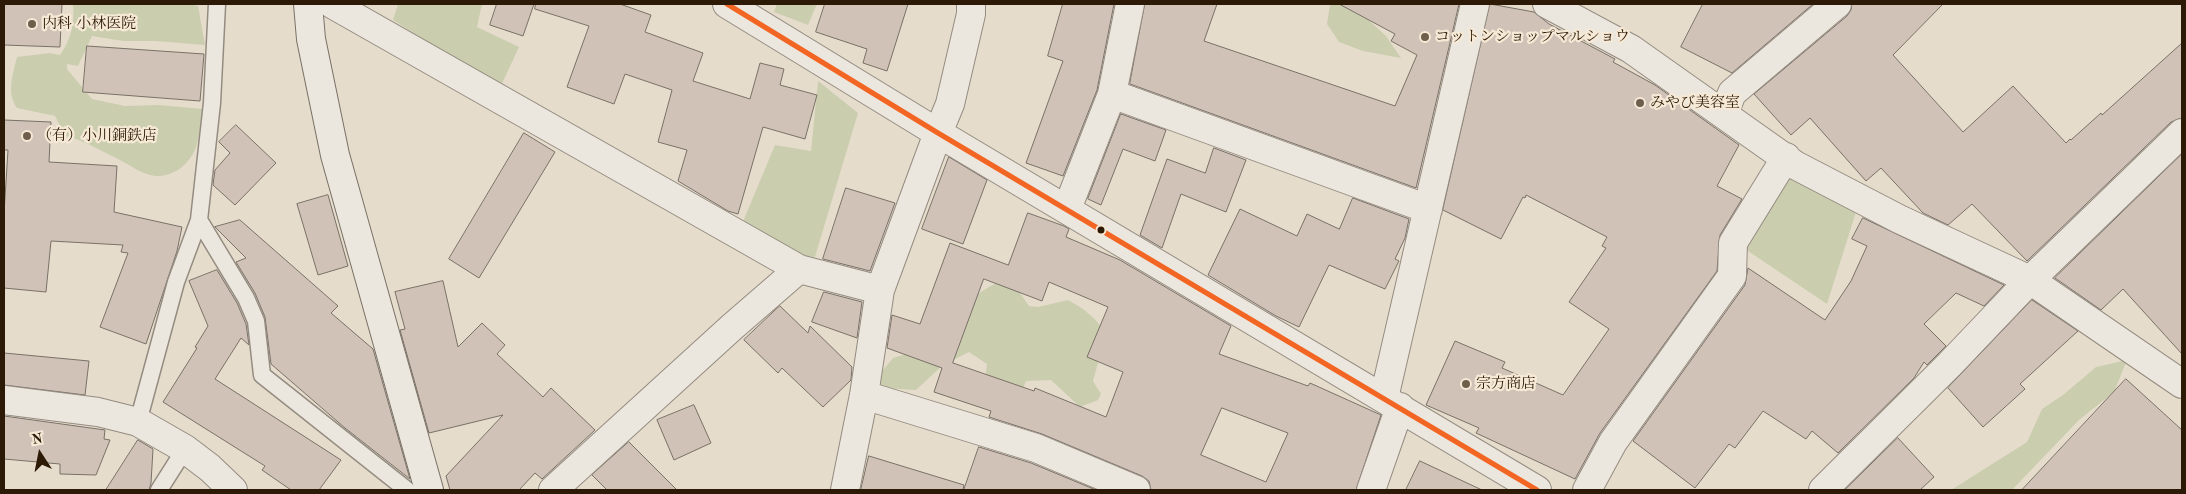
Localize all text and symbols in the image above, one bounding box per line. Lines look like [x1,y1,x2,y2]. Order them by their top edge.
place label: 内科 小林医院 [42,15,136,33]
marker: 内科 小林医院 [26,18,38,30]
place label: コットンショップマルショウ [1435,28,1630,46]
marker: コットンショップマルショウ [1419,31,1431,43]
place label: みやび美容室 [1650,94,1740,112]
marker: みやび美容室 [1634,97,1646,109]
place label: （有）小川銅鉄店 [37,127,157,145]
marker: （有）小川銅鉄店 [21,130,33,142]
unlabelled marker [1096,225,1106,235]
place label: 宗方商店 [1476,375,1536,393]
marker: 宗方商店 [1460,378,1472,390]
north arrow [15,429,65,479]
text: N [31,431,44,447]

